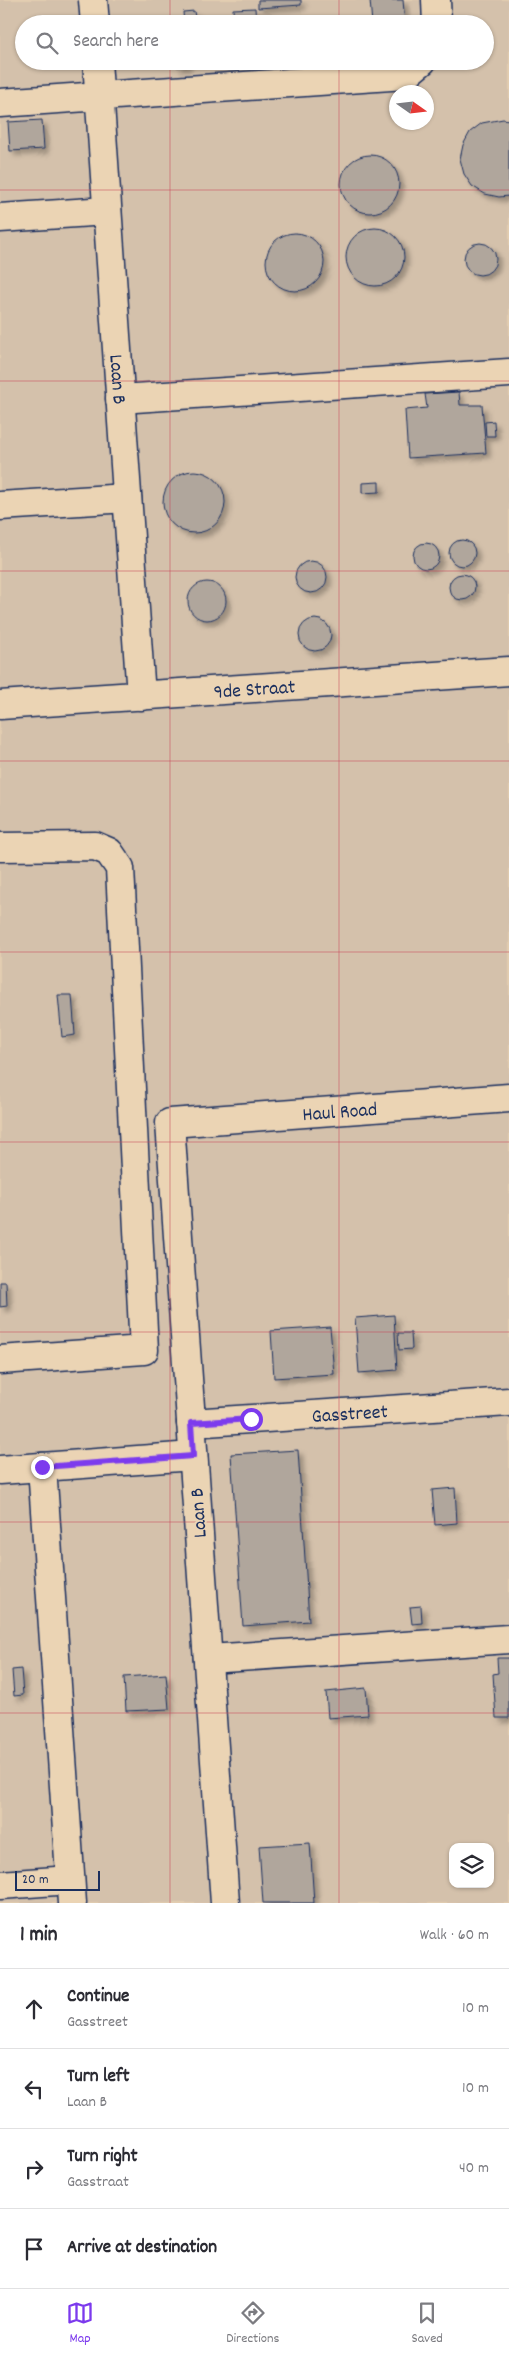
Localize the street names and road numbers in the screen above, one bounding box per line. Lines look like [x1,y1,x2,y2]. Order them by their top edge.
street label: Laan B [100,353,132,406]
street label: 9de Straat [213,674,296,708]
street label: Haul Road [301,1097,378,1130]
street label: Gasstreet [311,1399,389,1432]
street label: Laan B [184,1487,216,1539]

